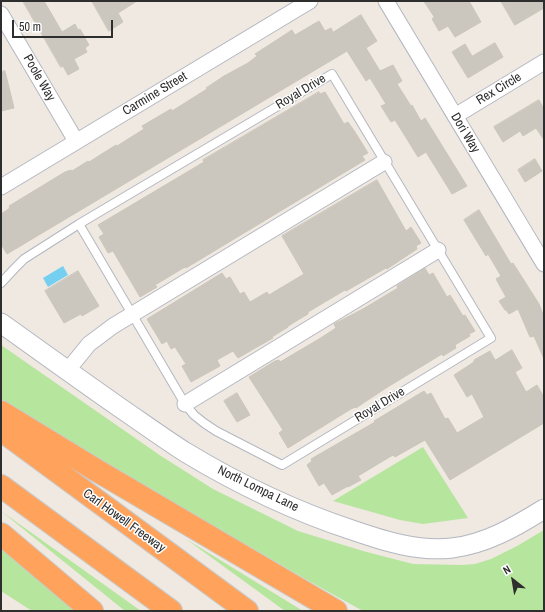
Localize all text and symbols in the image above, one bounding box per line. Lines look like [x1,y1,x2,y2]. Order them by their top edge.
scale bar [14,12,115,38]
text: 50 m [19,19,41,35]
street label: Poole Way [19,52,59,104]
street label: Carmine Street [120,69,190,119]
street label: Rex Circle [474,70,524,108]
street label: Royal Drive [273,71,329,113]
street label: Dori Way [447,110,483,156]
street label: Royal Drive [352,384,408,426]
street label: North Lompa Lane [215,463,301,515]
street label: Carl Howell Freeway [80,486,168,556]
north arrow [493,560,533,600]
text: N [500,562,513,577]

